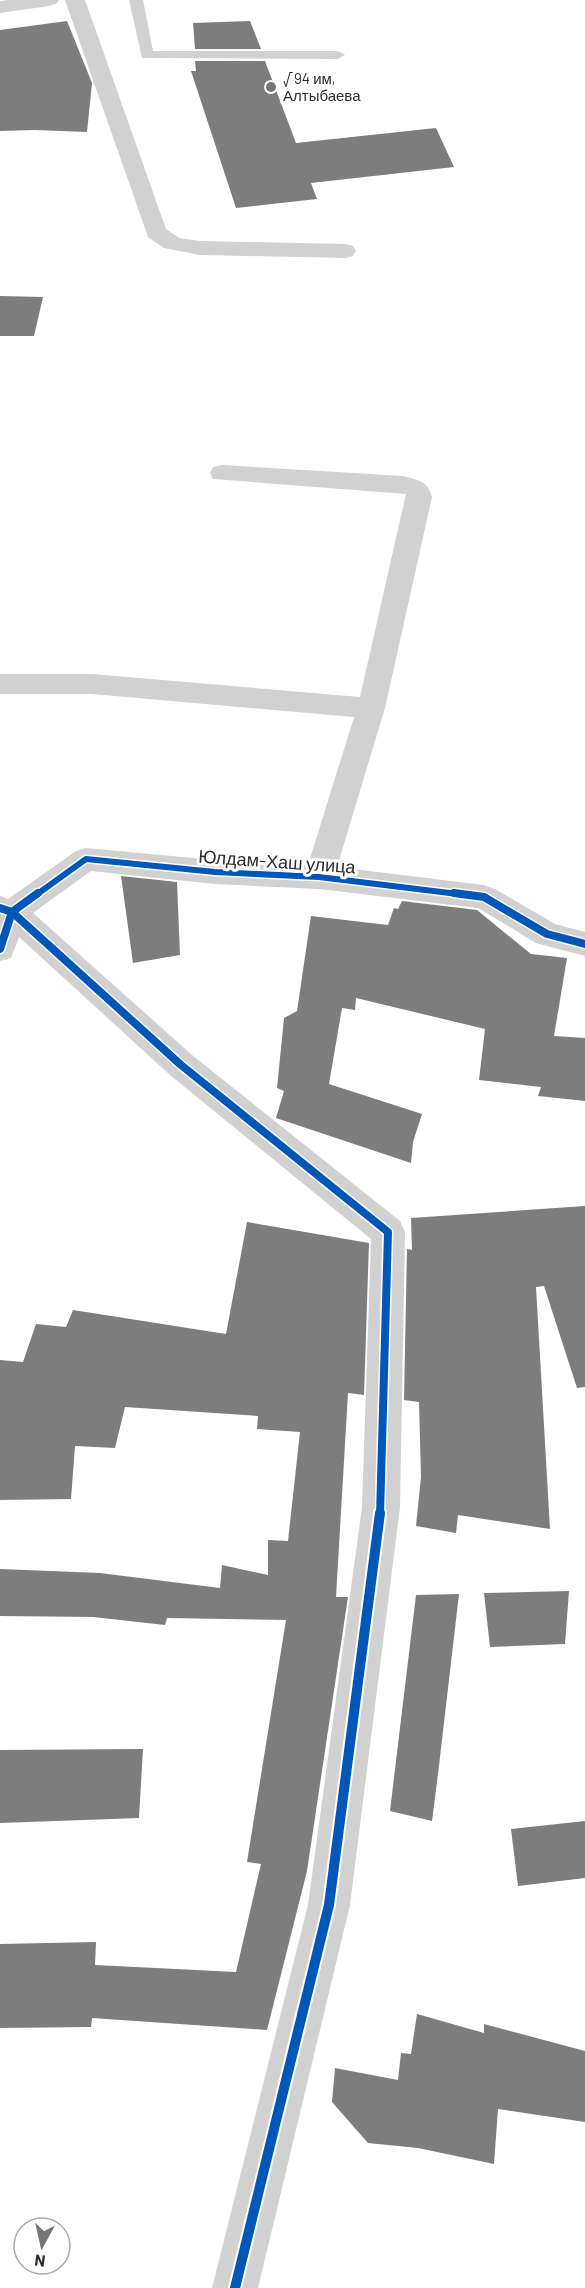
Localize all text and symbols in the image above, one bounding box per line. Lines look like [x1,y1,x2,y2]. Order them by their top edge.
place label: √94 им, Алтыбаева [283,69,361,104]
marker: √94 им, Алтыбаева [264,80,278,94]
street label: Юлдам-Хаш улица [198,845,357,878]
north arrow [12,2216,72,2276]
text: N [33,2251,46,2271]

